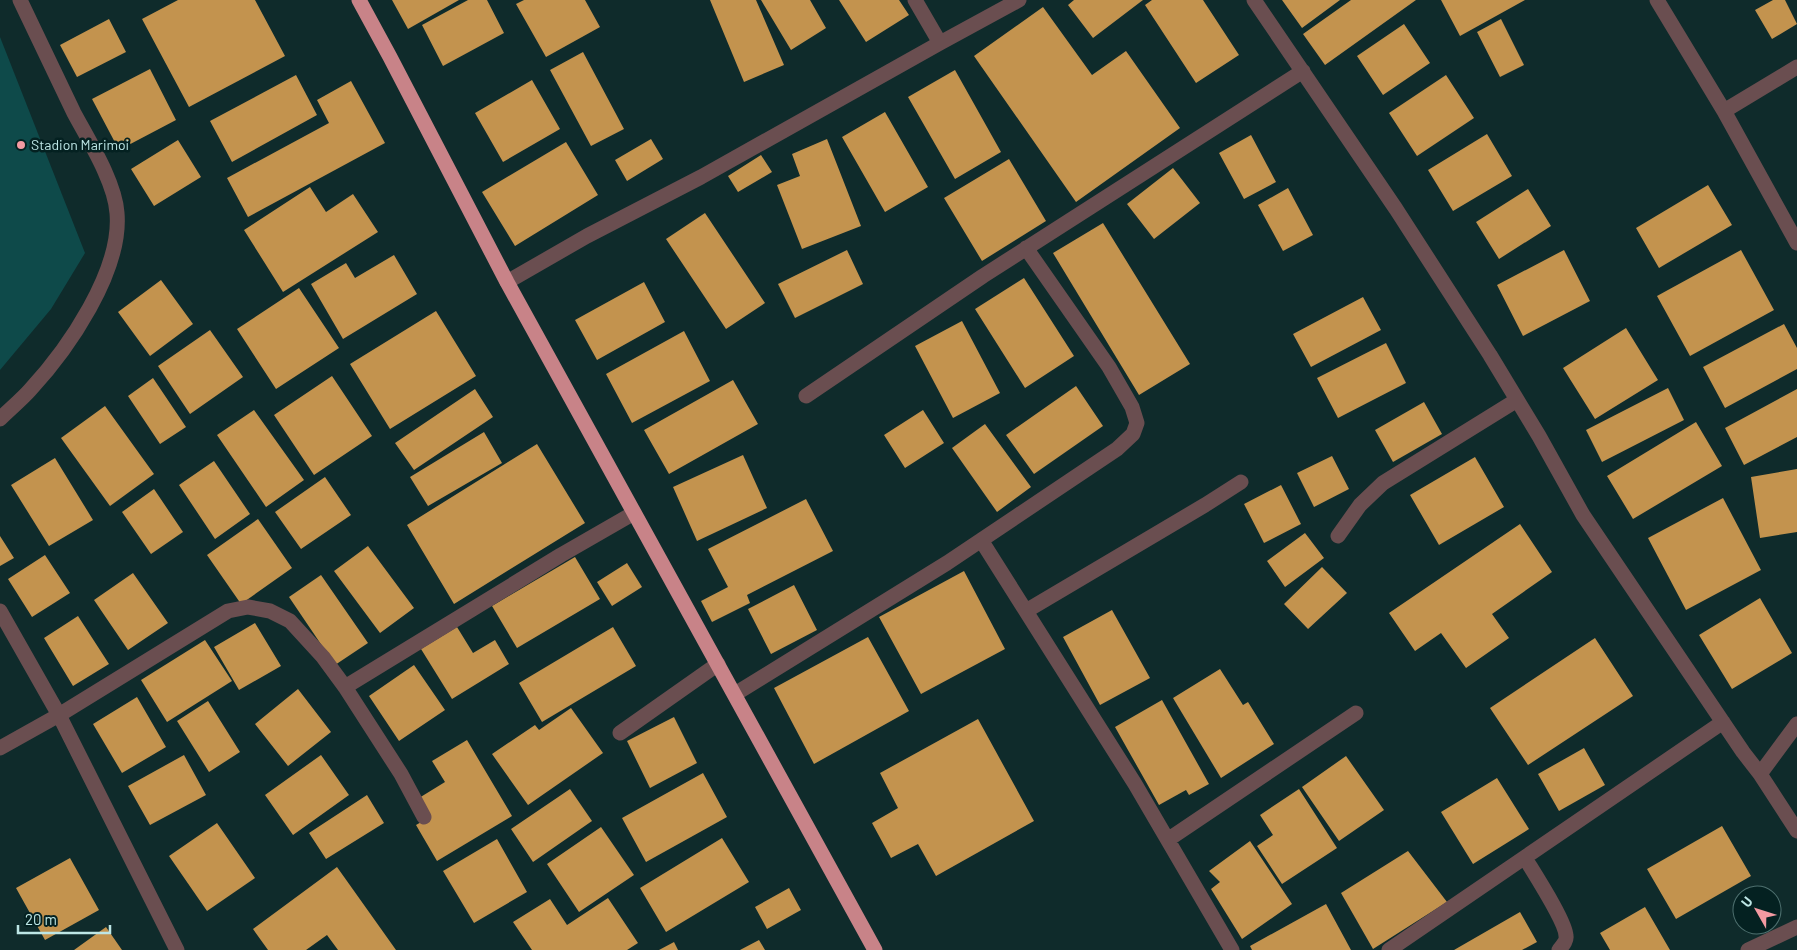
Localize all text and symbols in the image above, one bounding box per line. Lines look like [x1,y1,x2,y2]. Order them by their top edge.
place label: Stadion Marimoi [31,136,129,153]
marker: Stadion Marimoi [15,139,27,151]
north arrow [1732,885,1782,935]
text: U [1737,893,1756,910]
scale bar [18,902,110,934]
text: 20 m [25,910,57,928]

